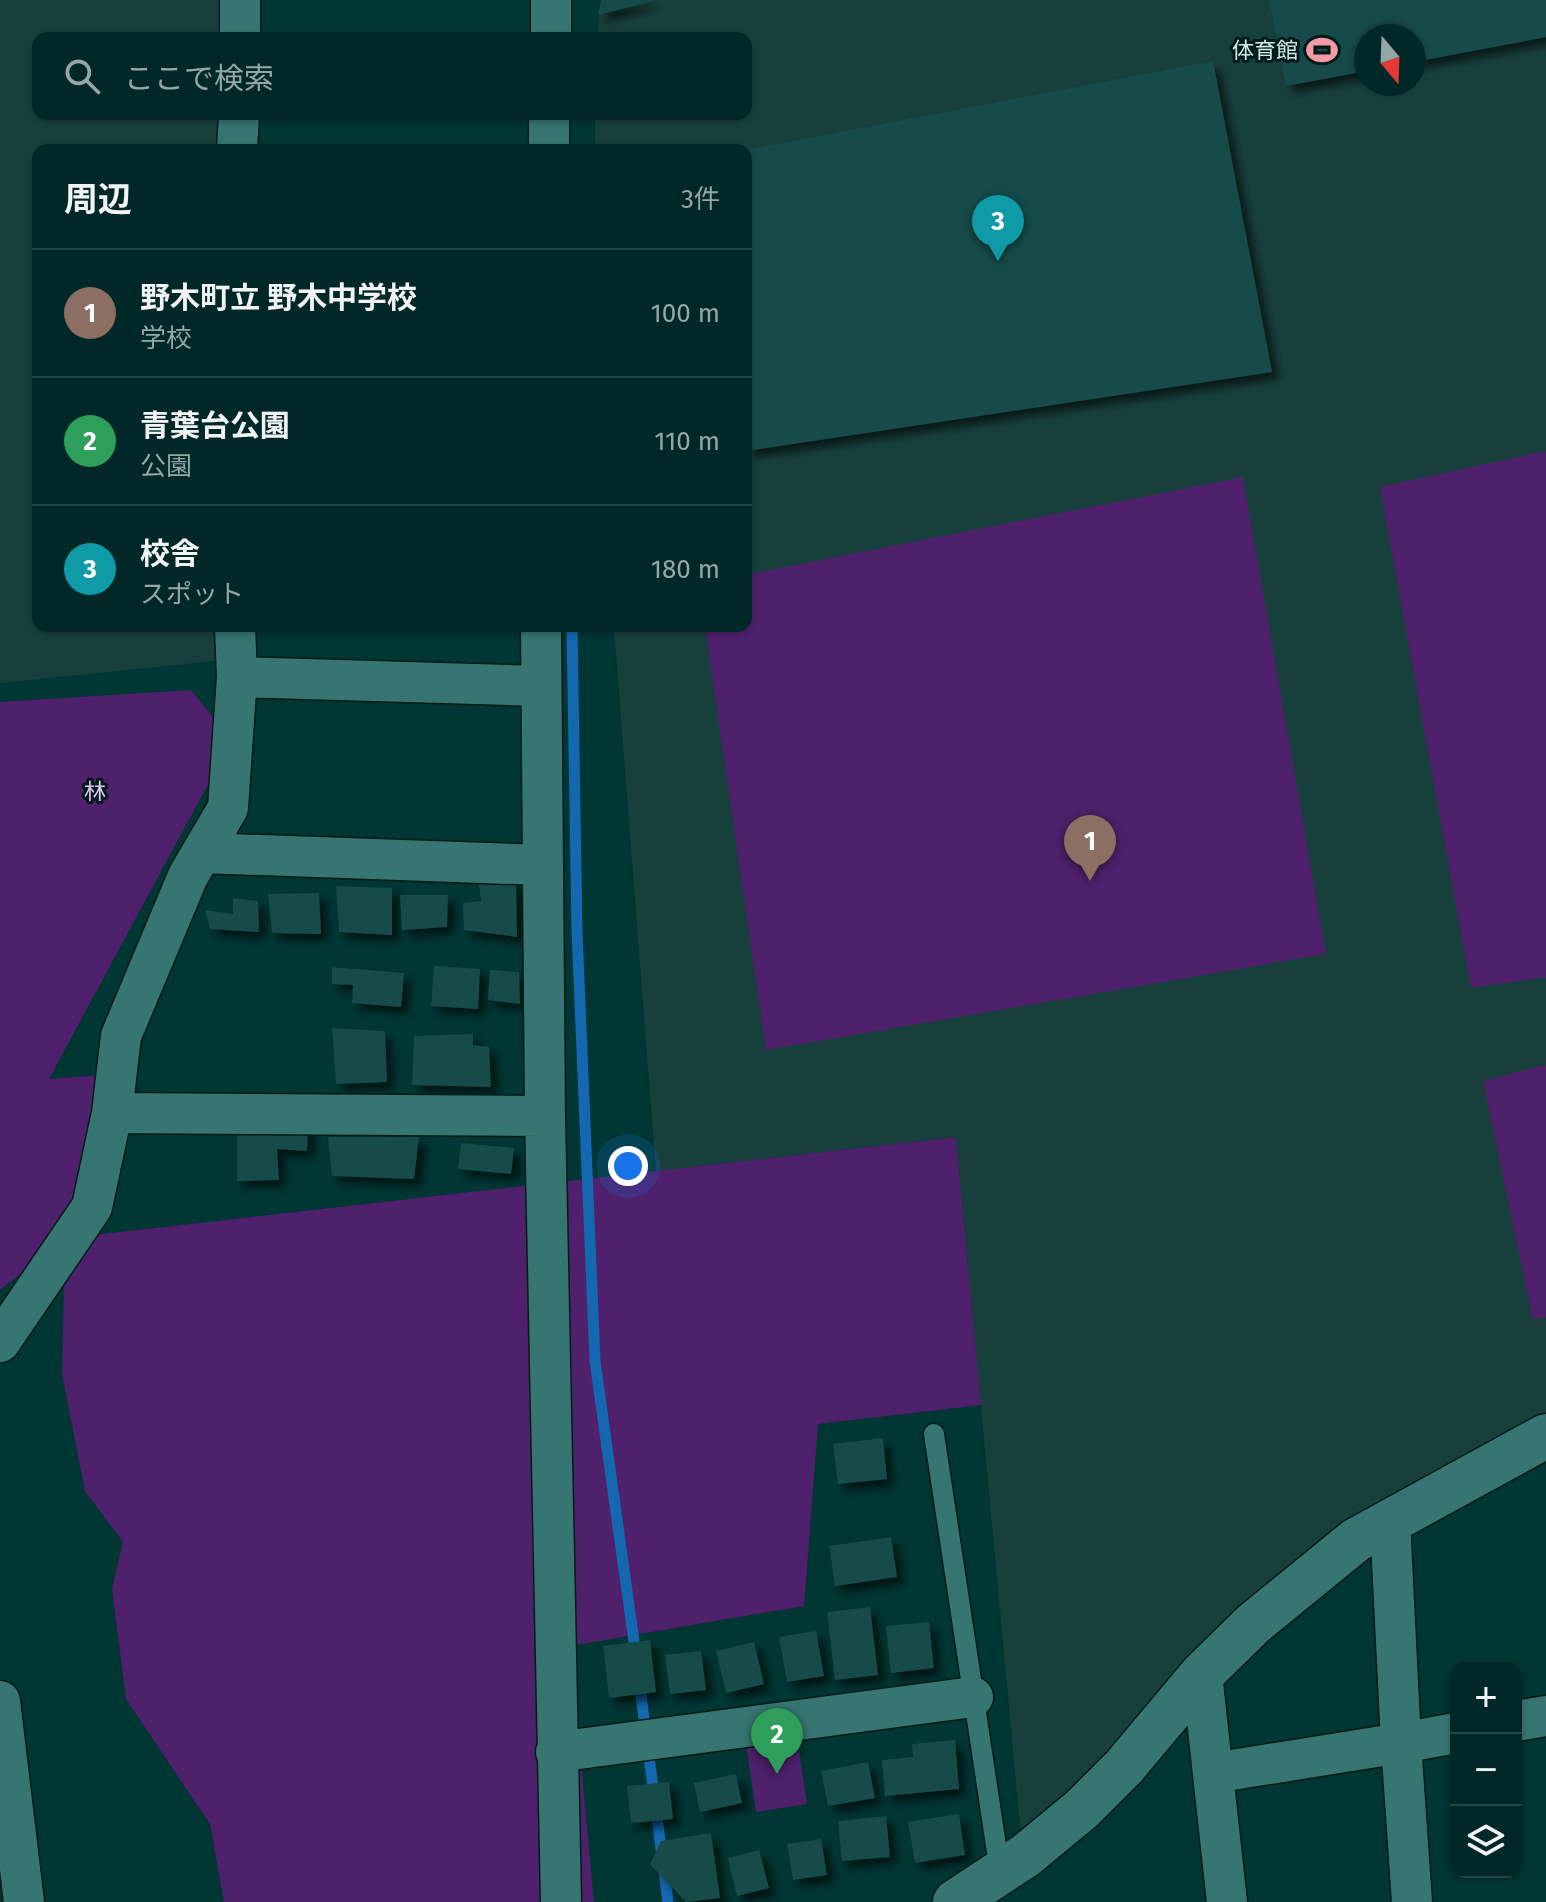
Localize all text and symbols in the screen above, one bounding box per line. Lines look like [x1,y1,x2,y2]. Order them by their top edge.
north arrow [1354,24,1426,96]
search box [32,32,752,120]
sports icon: 体育館 [1305,33,1339,67]
place label: 体育館 [1232,37,1298,64]
icon: search [60,54,104,98]
text: ここで検索 [124,61,274,97]
text: 周辺 [64,179,132,220]
text: 3件 [681,184,720,215]
pin: 3 [972,195,1024,261]
text: 野木町立 野木中学校 [140,280,417,316]
text: 1 [84,298,96,329]
text: 100 m [651,298,720,329]
text: 学校 [140,323,192,354]
text: 青葉台公園 [140,408,290,444]
text: 2 [83,426,97,457]
text: 110 m [654,426,720,457]
text: 公園 [140,451,192,482]
text: 校舎 [140,536,200,572]
text: 3 [83,554,97,585]
text: 180 m [651,554,720,585]
text: スポット [140,579,244,610]
park label: 林 [84,778,106,805]
pin: 1 [1064,815,1116,881]
your location [608,1146,648,1186]
map controls [1450,1662,1522,1878]
button: + [1450,1662,1522,1734]
pin: 2 [751,1708,803,1774]
button: − [1450,1734,1522,1806]
button: layers [1450,1806,1522,1878]

